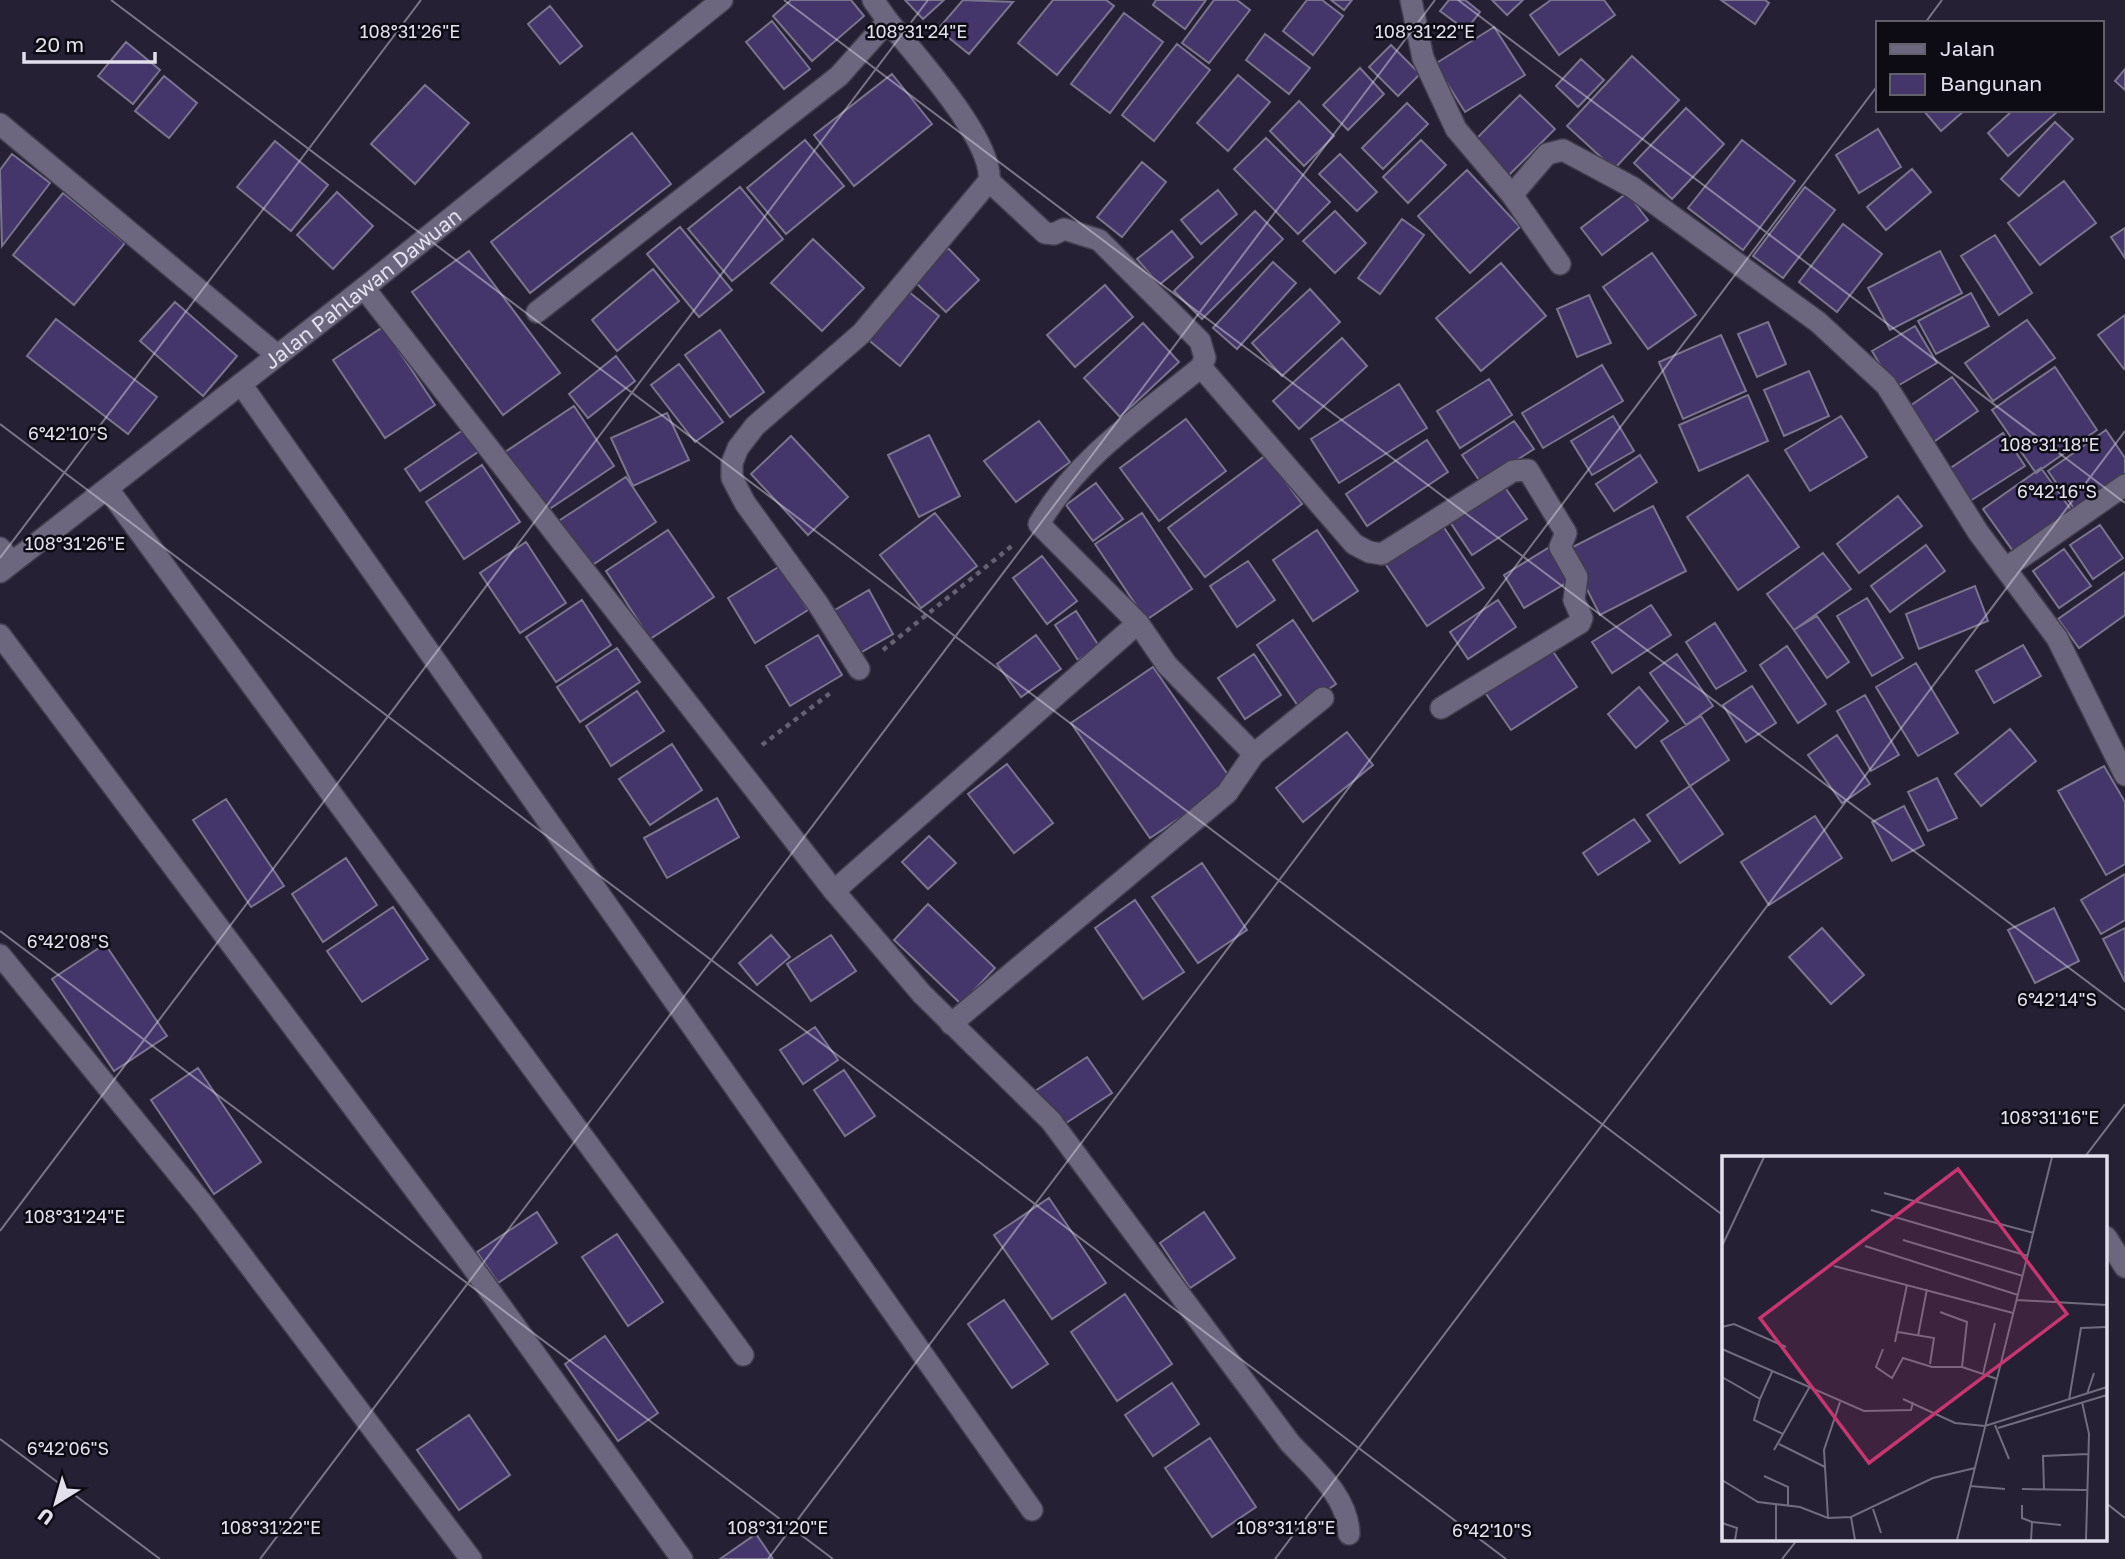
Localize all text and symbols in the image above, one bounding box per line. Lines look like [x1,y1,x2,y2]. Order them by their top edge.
text: 108°31'26"E [360,20,460,42]
text: 108°31'24"E [867,20,967,42]
text: 108°31'22"E [1375,20,1475,42]
scale bar [24,21,156,65]
legend [1876,21,2104,112]
text: 20 m [35,31,84,57]
text: Jalan [1940,35,1995,61]
text: Bangunan [1940,70,2042,96]
street label: Jalan Pahlawan Dawuan [258,202,466,375]
text: 6°42'10"S [28,422,108,444]
text: 108°31'18"E [2001,433,2099,455]
text: 6°42'16"S [2017,480,2097,502]
text: 108°31'26"E [25,532,125,554]
text: 6°42'08"S [27,930,109,952]
text: 6°42'14"S [2017,988,2097,1010]
text: 108°31'16"E [2001,1106,2099,1128]
inset map [1722,1156,2108,1542]
text: 108°31'24"E [25,1205,125,1227]
text: 6°42'06"S [27,1437,109,1459]
north arrow [21,1468,91,1538]
text: U [33,1504,58,1530]
text: 108°31'22"E [221,1516,321,1538]
text: 108°31'20"E [728,1516,828,1538]
text: 108°31'18"E [1237,1516,1335,1538]
text: 6°42'10"S [1452,1519,1532,1541]

